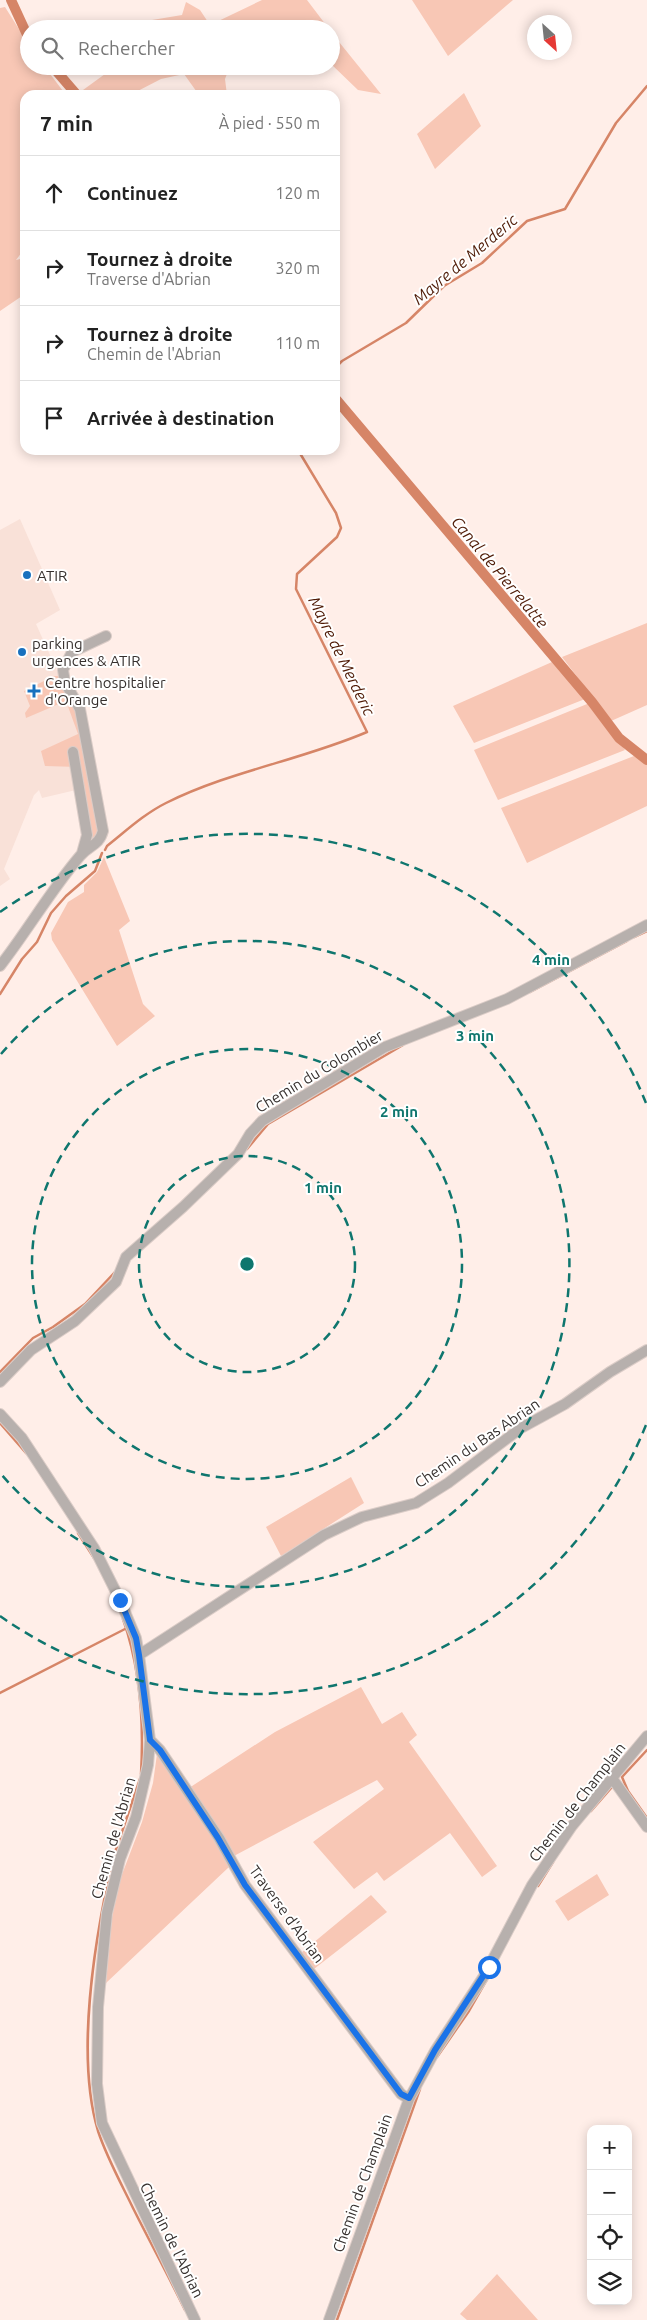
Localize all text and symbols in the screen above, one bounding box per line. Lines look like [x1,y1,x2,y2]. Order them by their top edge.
north arrow [527,15,572,60]
search box [20,20,340,75]
icon: search [38,34,66,62]
text: Rechercher [78,37,175,59]
text: 7 min [40,111,93,135]
text: À pied · 550 m [219,114,320,132]
icon: ahead [40,179,68,207]
text: Continuez [87,182,177,204]
text: 120 m [275,184,320,202]
water label: Mayre de Merderic [409,210,521,308]
text: Tournez à droite [87,248,233,270]
icon: right [40,254,68,282]
text: 320 m [275,259,320,277]
text: Traverse d'Abrian [87,270,211,288]
text: Tournez à droite [87,323,233,345]
icon: right [40,329,68,357]
text: 110 m [275,334,320,352]
text: Chemin de l'Abrian [87,345,221,363]
icon: arrive [40,404,68,432]
text: Arrivée à destination [87,407,274,429]
water label: Canal de Pierrelatte [448,513,552,631]
place label: ATIR [37,567,67,584]
marker: ATIR [21,569,33,581]
water label: Mayre de Merderic [305,593,379,719]
place label: parking urgences & ATIR [32,635,141,669]
marker: parking urgences & ATIR [16,646,28,658]
place label: Centre hospitalier d'Orange [45,674,166,708]
marker: Centre hospitalier d'Orange [27,684,41,698]
text: 4 min [532,951,570,968]
street label: Chemin du Colombier [252,1026,386,1116]
text: 3 min [456,1027,494,1044]
text: 2 min [380,1103,418,1120]
text: 1 min [304,1179,342,1196]
centre of rings [238,1255,256,1273]
street label: Chemin du Bas Abrian [411,1395,543,1491]
route end [109,1589,132,1612]
street label: Chemin de Champlain [525,1739,629,1865]
street label: Chemin de l'Abrian [87,1775,139,1901]
street label: Traverse d'Abrian [246,1862,328,1966]
route start [478,1956,501,1979]
street label: Chemin de Champlain [329,2111,395,2255]
map controls [587,2125,632,2305]
button: + [587,2125,632,2170]
button: − [587,2170,632,2215]
street label: Chemin de l'Abrian [137,2180,207,2300]
button: locate [587,2215,632,2260]
button: layers [587,2260,632,2305]

